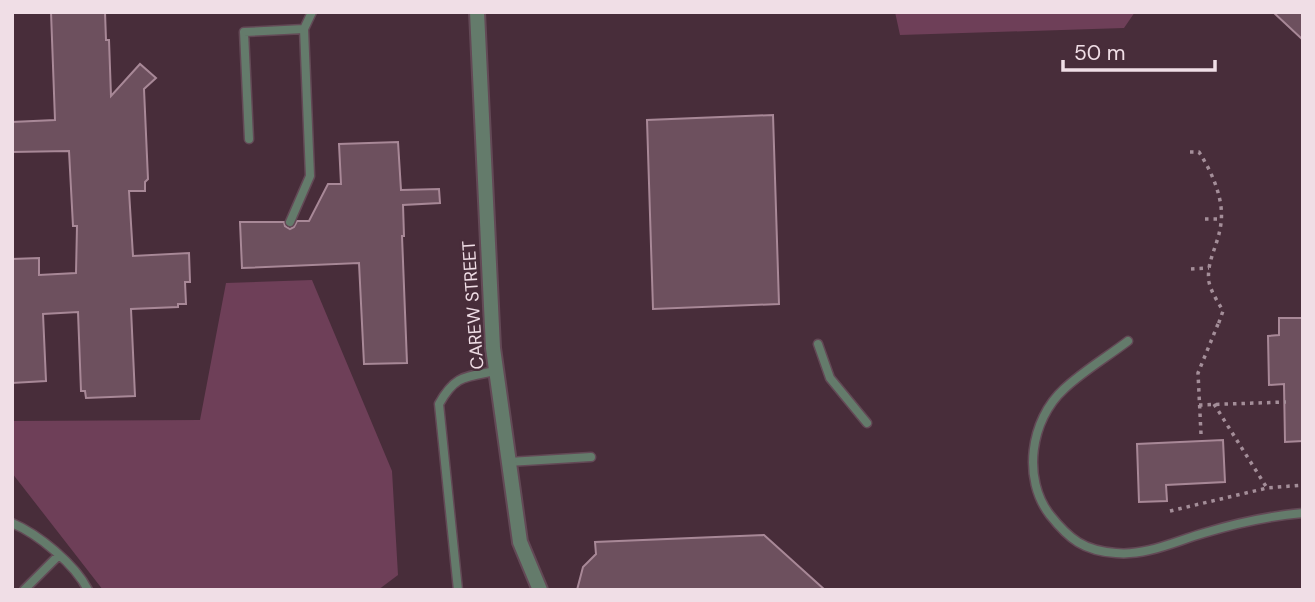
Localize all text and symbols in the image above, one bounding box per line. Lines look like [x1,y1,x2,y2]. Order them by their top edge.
scale bar [1063,28,1215,72]
text: 50 m [1074,39,1125,67]
street label: CAREW STREET [457,240,489,370]

